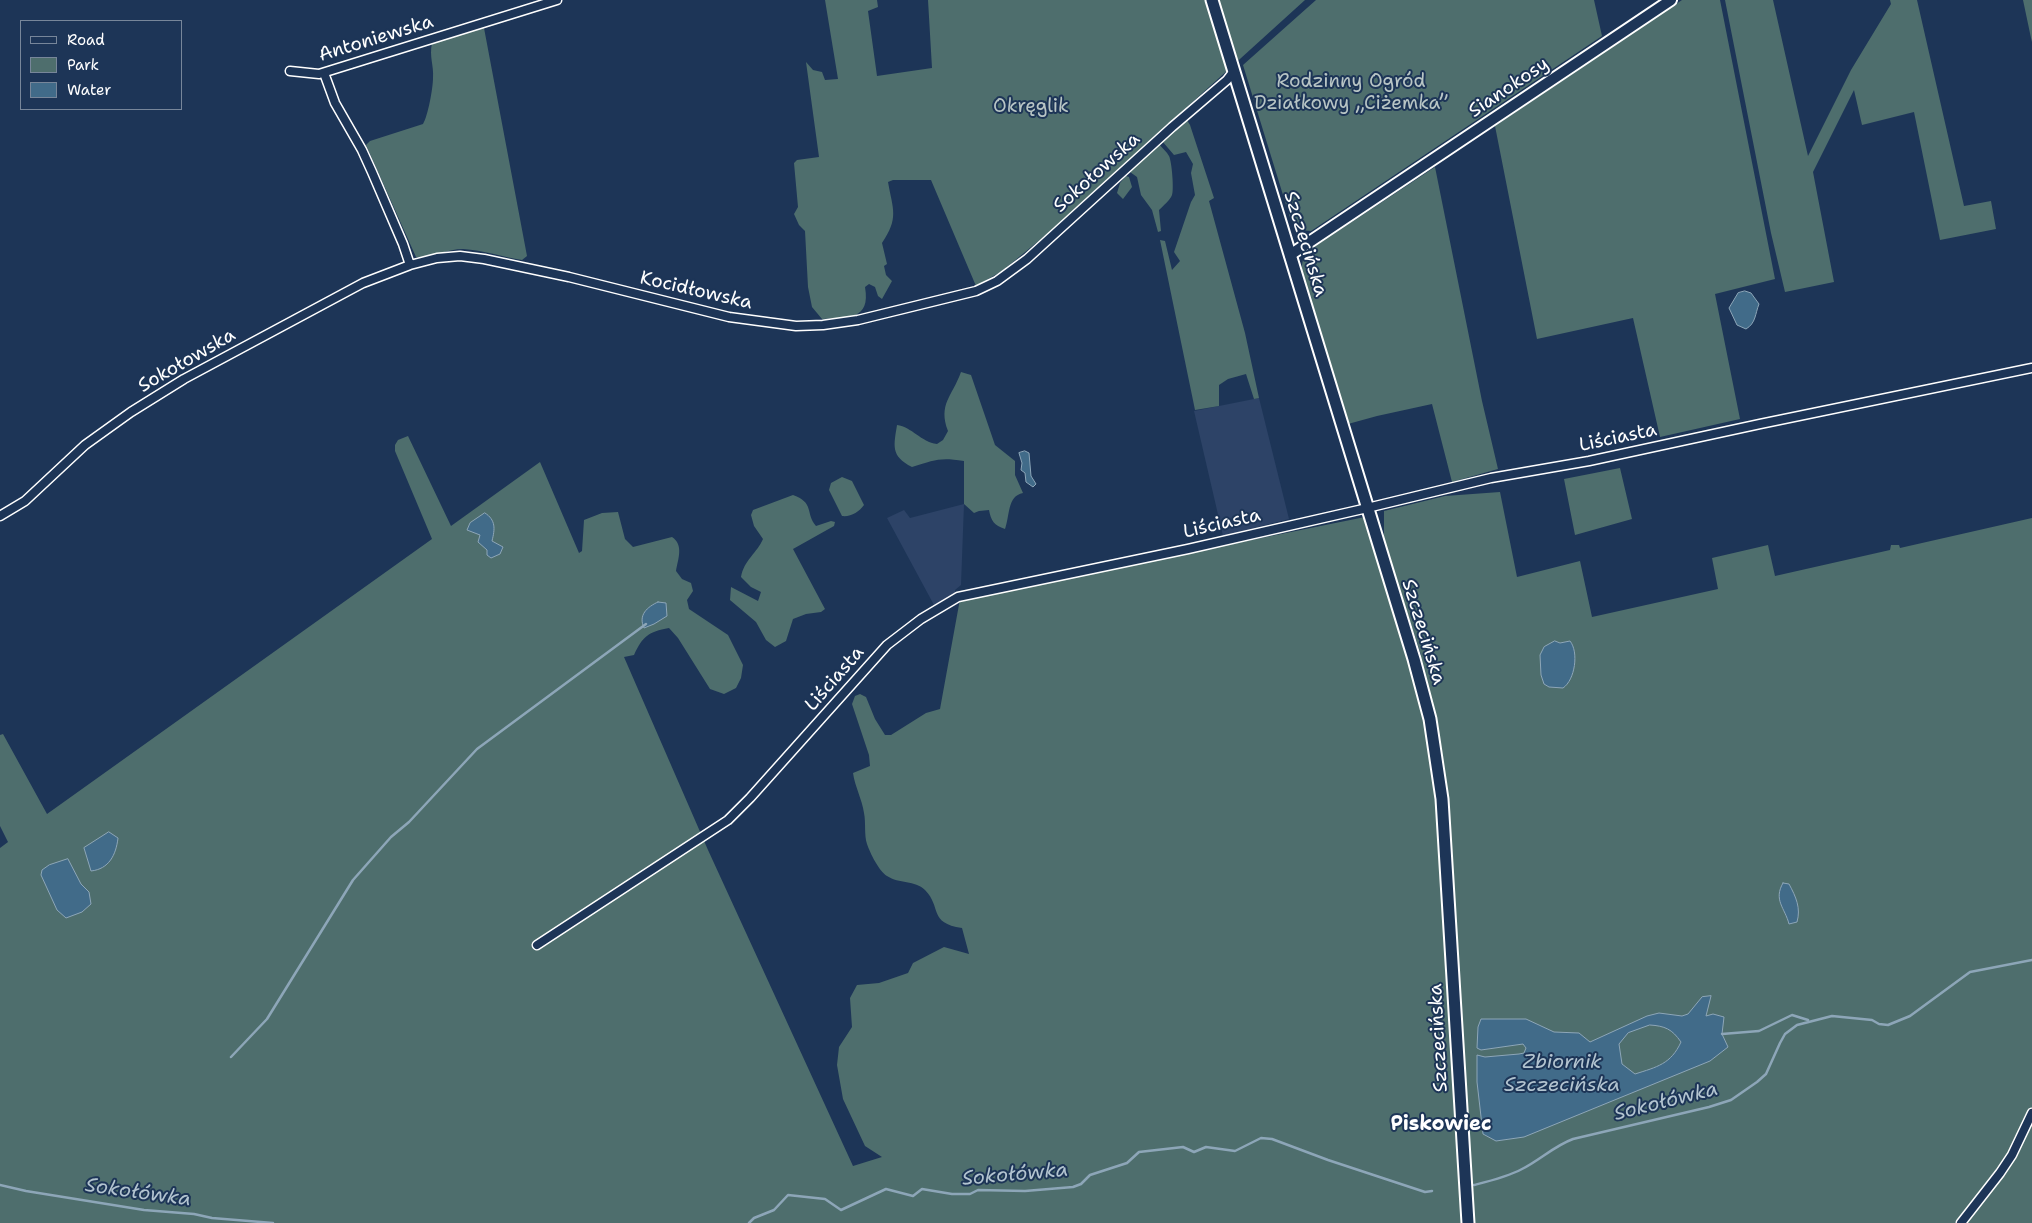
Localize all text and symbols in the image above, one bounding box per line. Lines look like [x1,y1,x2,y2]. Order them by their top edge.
street label: Antoniewska [316,11,436,67]
legend [20,20,182,110]
text: Road [67,30,105,50]
street label: Sianokosy [1465,53,1553,123]
text: Park [67,55,99,75]
park label: Rodzinny Ogród Działkowy „Ciżemka” [1254,71,1448,115]
text: Water [67,80,111,100]
park label: Okręglik [993,96,1069,118]
street label: Sokołowska [1049,128,1145,218]
street label: Szczecińska [1278,189,1332,299]
street label: Kocidłowska [638,267,754,315]
street label: Sokołowska [134,324,240,398]
street label: Liściasta [1577,419,1659,457]
street label: Liściasta [1181,504,1263,544]
street label: Szczecińska [1396,577,1450,687]
street label: Liściasta [801,642,869,716]
street label: Szczecińska [1425,983,1453,1093]
water label: Zbiornik Szczecińska [1504,1051,1620,1098]
water label: Sokołówka [1611,1077,1721,1127]
district label: Piskowiec [1390,1113,1492,1137]
water label: Sokołówka [961,1158,1069,1192]
water label: Sokołówka [84,1174,192,1212]

